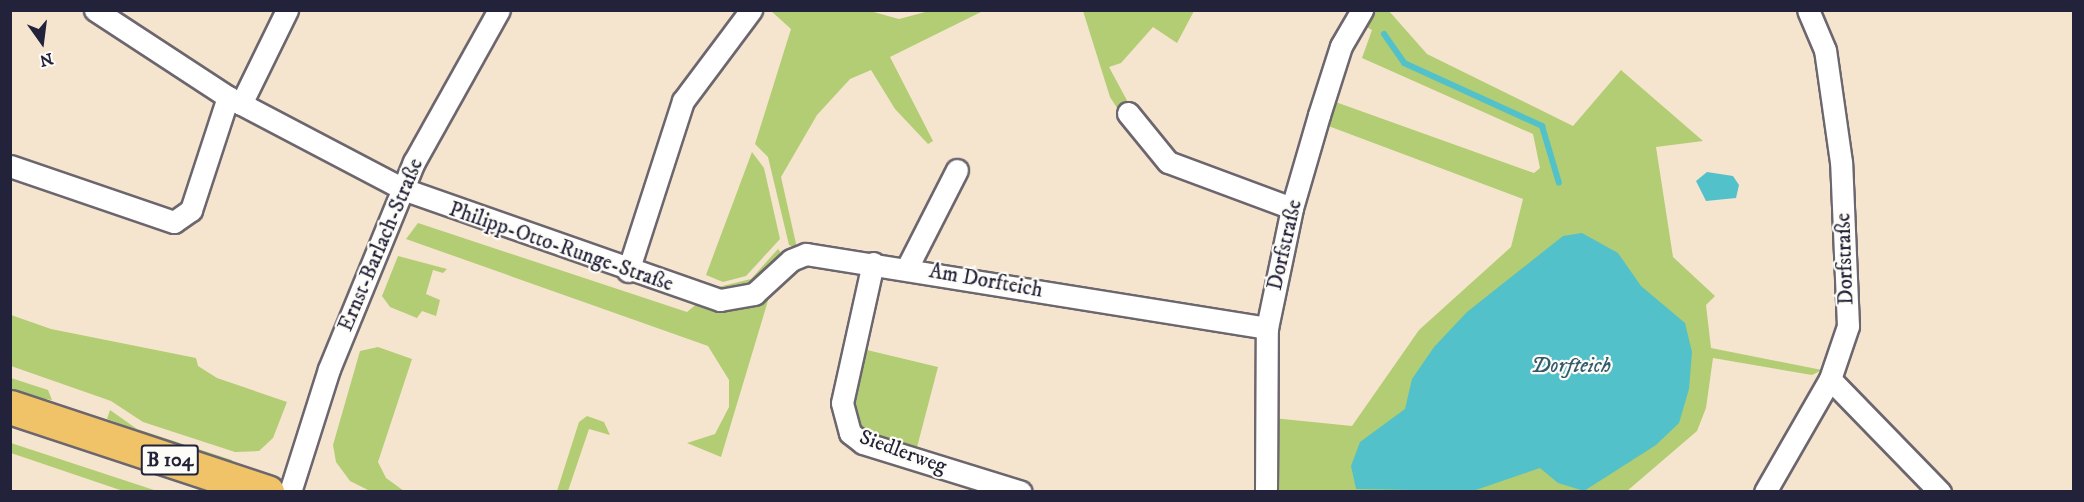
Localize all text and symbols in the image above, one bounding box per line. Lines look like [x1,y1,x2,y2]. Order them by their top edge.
north arrow [12,12,72,72]
text: N [38,48,55,71]
street label: Ernst-Barlach-Straße [333,155,429,335]
street label: Philipp-Otto-Runge-Straße [446,197,676,297]
street label: Dorfstraße [1262,197,1308,293]
street label: Dorfstraße [1831,213,1859,305]
street label: Am Dorfteich [927,259,1045,303]
water label: Dorfteich [1531,353,1611,379]
street label: Siedlerweg [856,425,950,479]
road number: B 104 [140,443,200,477]

